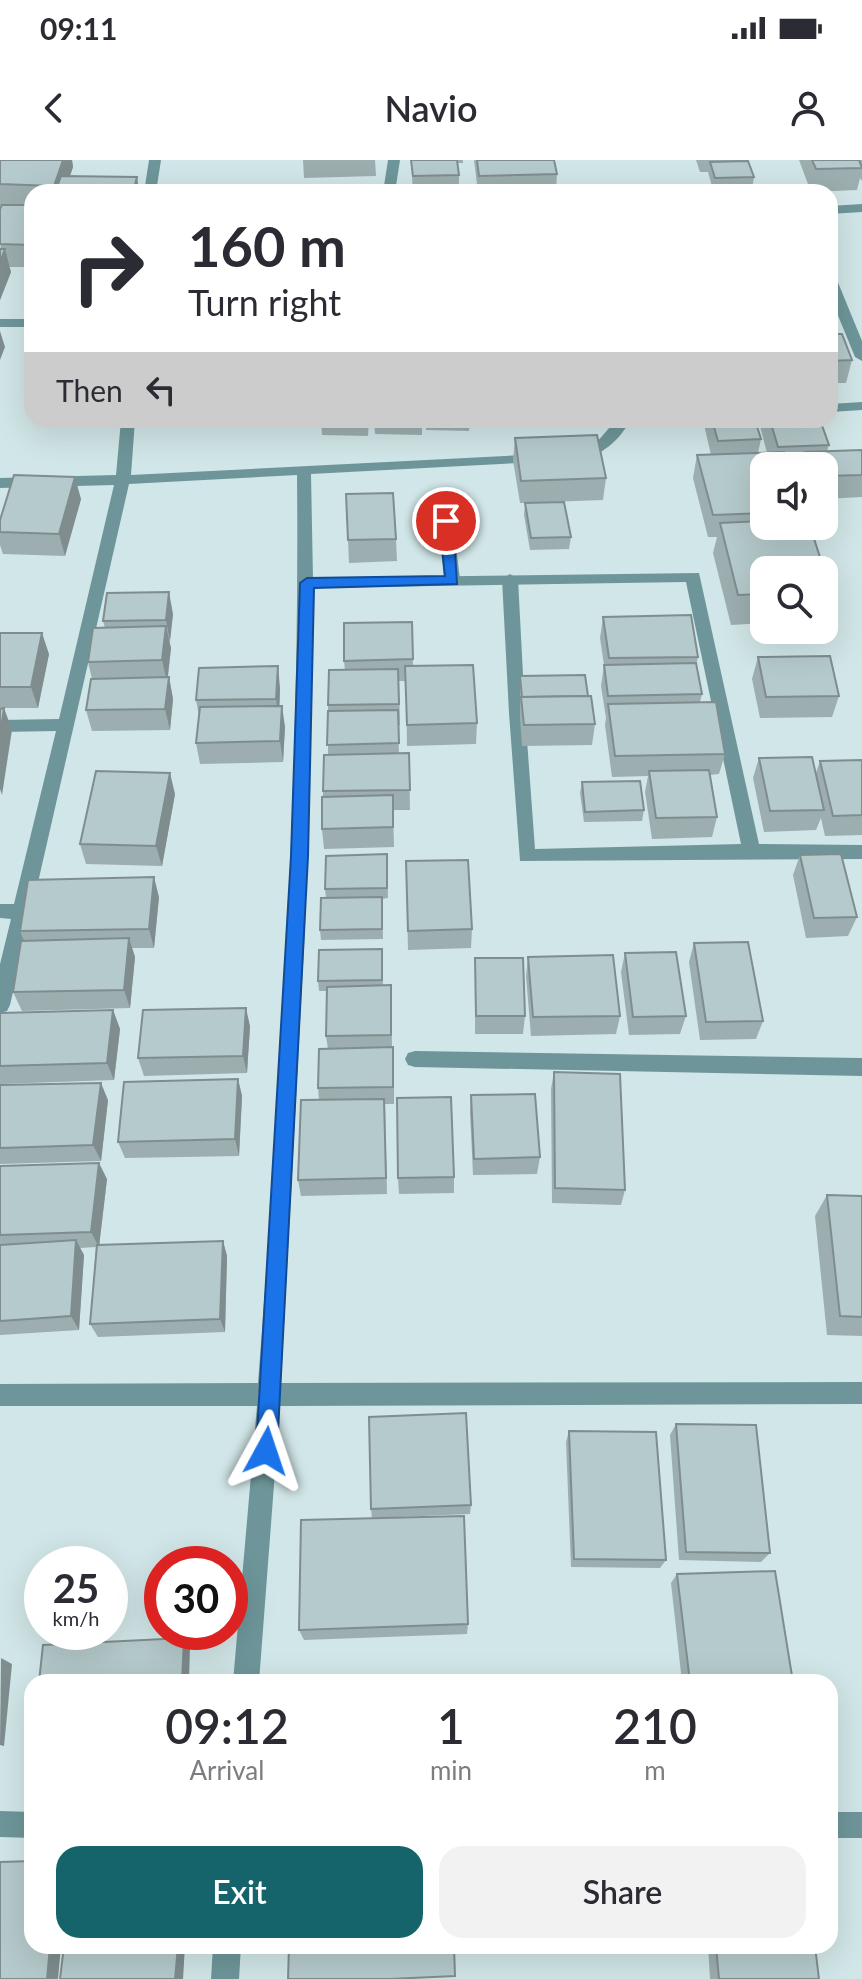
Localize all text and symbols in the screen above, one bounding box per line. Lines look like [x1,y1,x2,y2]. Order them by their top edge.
text: 09:11 [40,10,117,46]
icon: back [32,86,76,130]
text: Navio [384,86,478,130]
icon: person [786,86,830,130]
text: 160 m [188,212,346,279]
icon: right [56,216,160,320]
text: Turn right [188,280,341,324]
icon: left [139,368,183,412]
text: Then [56,372,123,408]
map controls [750,452,838,644]
button: sound [750,452,838,540]
pin [412,487,480,555]
icon: arrive [424,499,468,543]
button: search [750,556,838,644]
position arrow [224,1409,308,1493]
speed limit sign: 30 [144,1546,248,1650]
text: 25 [53,1564,99,1612]
text: km/h [53,1606,99,1630]
text: 09:12 [165,1697,289,1754]
text: 1 [437,1697,465,1754]
text: 210 [613,1697,697,1754]
text: Arrival [190,1754,264,1786]
text: min [430,1754,472,1786]
text: m [644,1754,666,1786]
button: Exit [56,1846,423,1938]
button: Share [439,1846,806,1938]

